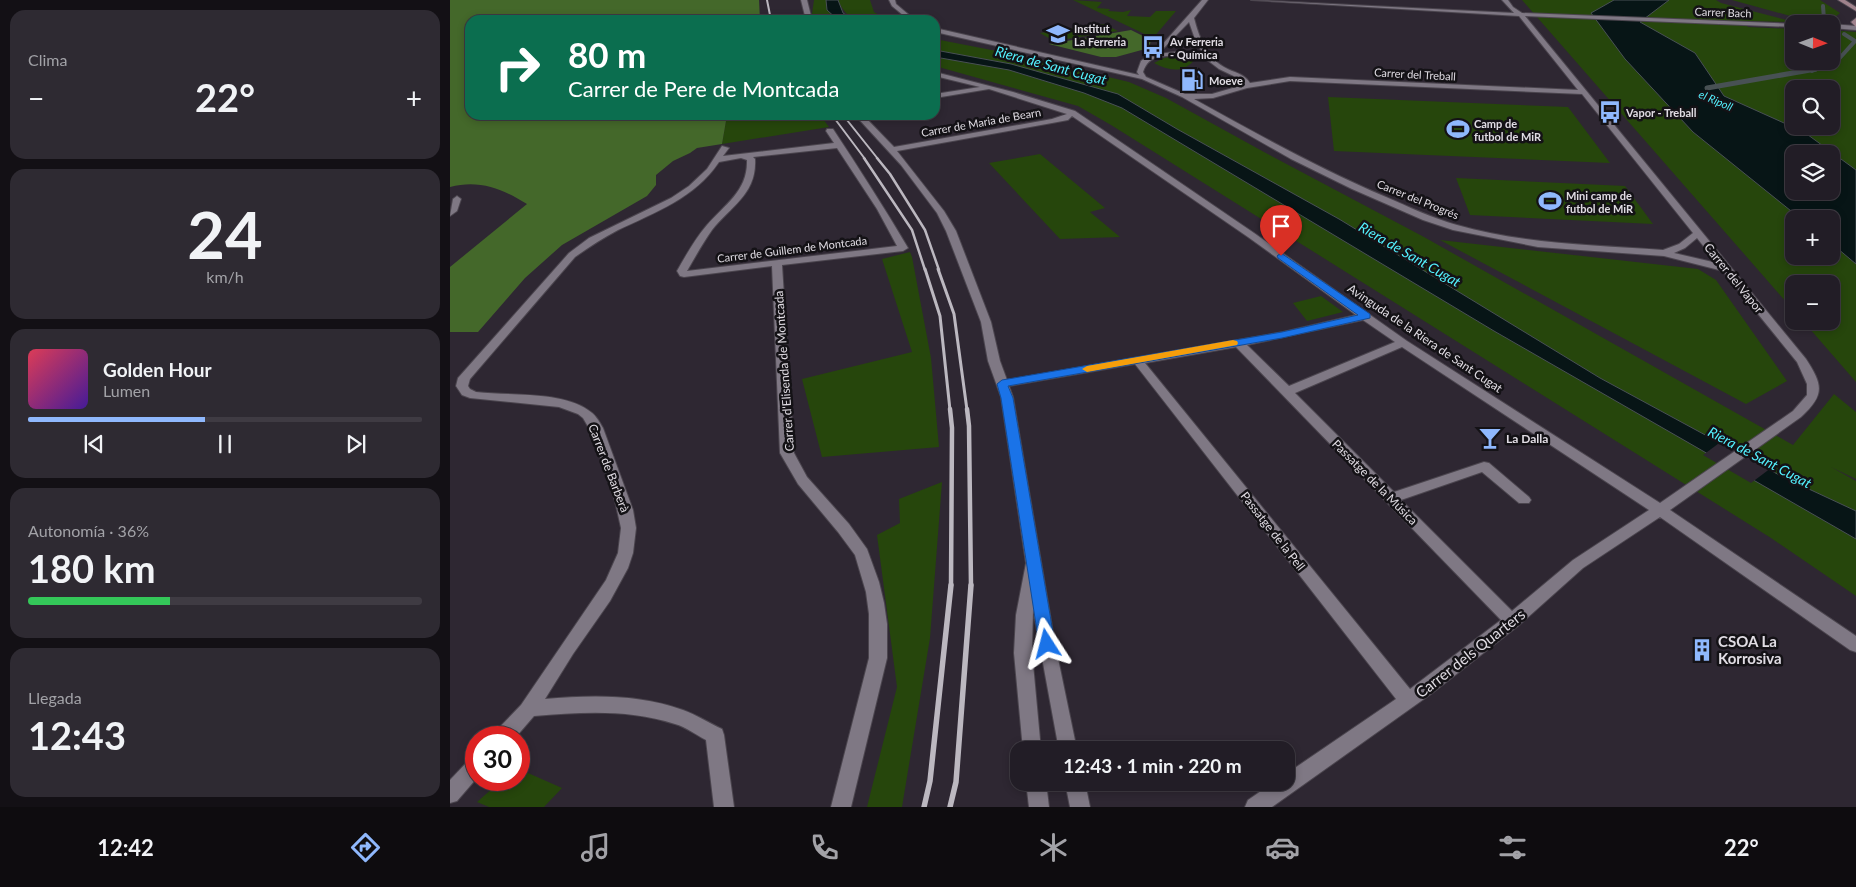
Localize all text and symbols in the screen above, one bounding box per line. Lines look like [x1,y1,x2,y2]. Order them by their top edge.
street label: Carrer Bach [1694,5,1752,19]
north arrow [1785,15,1840,70]
map controls [1785,15,1840,330]
school or university icon: Institut La Ferreria [1045,21,1071,47]
place label: Institut La Ferreria [1074,22,1126,48]
text: 80 m [568,33,646,75]
bus stop icon: Av Ferreria - Química [1140,34,1166,60]
icon: right [485,35,550,100]
place label: Av Ferreria - Química [1169,35,1223,61]
water label: Riera de Sant Cugat [993,42,1109,88]
text: Clima [28,50,67,69]
street label: Carrer del Treball [1374,65,1456,83]
fuel station icon: Moeve [1179,67,1205,93]
text: 22° [195,74,255,120]
place label: Moeve [1209,74,1243,87]
text: Carrer de Pere de Montcada [568,75,839,102]
button: search [1785,80,1840,135]
text: − [28,81,44,115]
text: + [406,81,422,115]
water label: el Ripoll [1697,87,1735,113]
bus stop icon: Vapor - Treball [1597,99,1623,125]
street label: Carrer de Maria de Bearn [920,105,1042,139]
place label: Vapor - Treball [1625,106,1697,119]
sports icon: Camp de futbol de MiR [1445,116,1471,142]
place label: Camp de futbol de MiR [1474,117,1542,143]
button: layers [1785,145,1840,200]
street label: Carrer del Progrés [1375,177,1461,221]
sports icon: Mini camp de futbol de MiR [1537,188,1563,214]
place label: Mini camp de futbol de MiR [1566,189,1634,215]
text: 24 [187,195,263,273]
pin [1260,205,1302,256]
button: + [1785,210,1840,265]
icon: arrive [1267,212,1295,240]
water label: Riera de Sant Cugat [1356,218,1464,290]
street label: Carrer de Guillem de Montcada [716,233,868,265]
street label: Carrer del Vapor [1701,240,1767,316]
text: km/h [206,267,244,286]
button: − [1785,275,1840,330]
street label: Avinguda de la Riera de Sant Cugat [1345,280,1506,396]
street label: Carrer d'Elisenda de Montcada [771,290,797,452]
text: Golden Hour [103,358,212,381]
text: Lumen [103,381,150,400]
street label: Carrer de Barberà [585,422,633,514]
water label: Riera de Sant Cugat [1705,423,1815,491]
bar icon: La Dalla [1477,425,1503,451]
icon: previous [80,430,108,458]
icon: pause [211,430,239,458]
icon: next [342,430,370,458]
place label: La Dalla [1506,431,1548,446]
street label: Passatge de la Música [1329,436,1421,528]
street label: Passatge de la Pell [1238,489,1308,573]
text: Autonomía · 36% [28,521,149,540]
text: 180 km [28,545,156,591]
street label: Carrer dels Quarters [1412,605,1528,701]
position arrow [1020,617,1072,669]
place label: CSOA La Korrosiva [1718,632,1782,667]
building icon: CSOA La Korrosiva [1689,637,1715,663]
text: Llegada [28,688,82,707]
text: 12:43 [28,712,126,758]
speed limit sign: 30 [465,726,530,791]
text: 12:43 · 1 min · 220 m [1063,754,1242,777]
icon: directions [348,830,383,865]
icon: music [578,830,613,865]
icon: phone [807,830,842,865]
icon: climate [1036,830,1071,865]
icon: car [1265,830,1300,865]
icon: filters [1495,830,1530,865]
text: 12:42 [97,834,154,861]
text: 22° [1724,834,1759,861]

